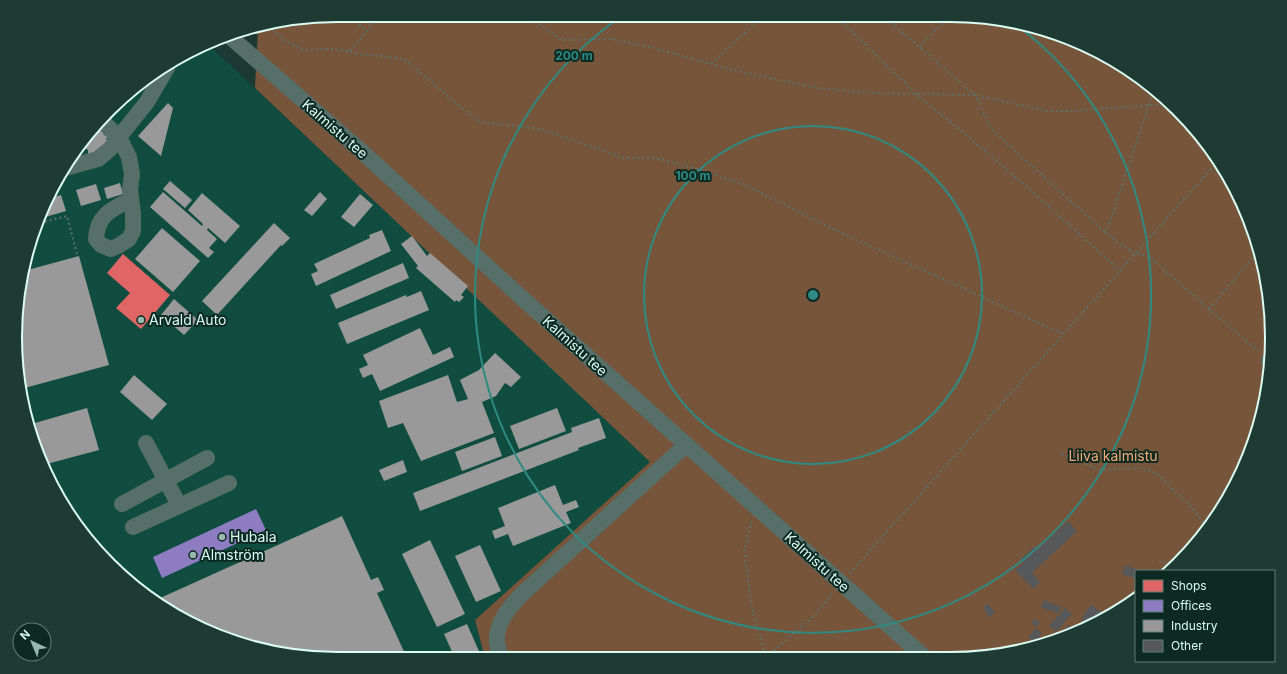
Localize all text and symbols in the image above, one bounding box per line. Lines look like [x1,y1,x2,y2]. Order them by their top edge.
text: 200 m [555,48,593,63]
street label: Kalmistu tee [299,96,372,162]
text: 100 m [675,168,711,183]
centre of rings [806,288,820,302]
place label: Arvald Auto [149,311,227,328]
street label: Kalmistu tee [539,312,611,379]
marker: Arvald Auto [136,315,146,325]
park label: Liiva kalmistu [1068,447,1158,464]
place label: Hubala [230,528,277,545]
street label: Kalmistu tee [781,528,853,595]
marker: Hubala [217,532,227,542]
place label: Almström [201,546,264,563]
marker: Almström [188,550,198,560]
legend [1135,570,1275,662]
text: Shops [1171,578,1207,593]
text: Offices [1171,598,1212,613]
text: Industry [1171,618,1218,633]
north arrow [12,622,52,662]
text: N [17,627,33,643]
text: Other [1171,638,1203,653]

